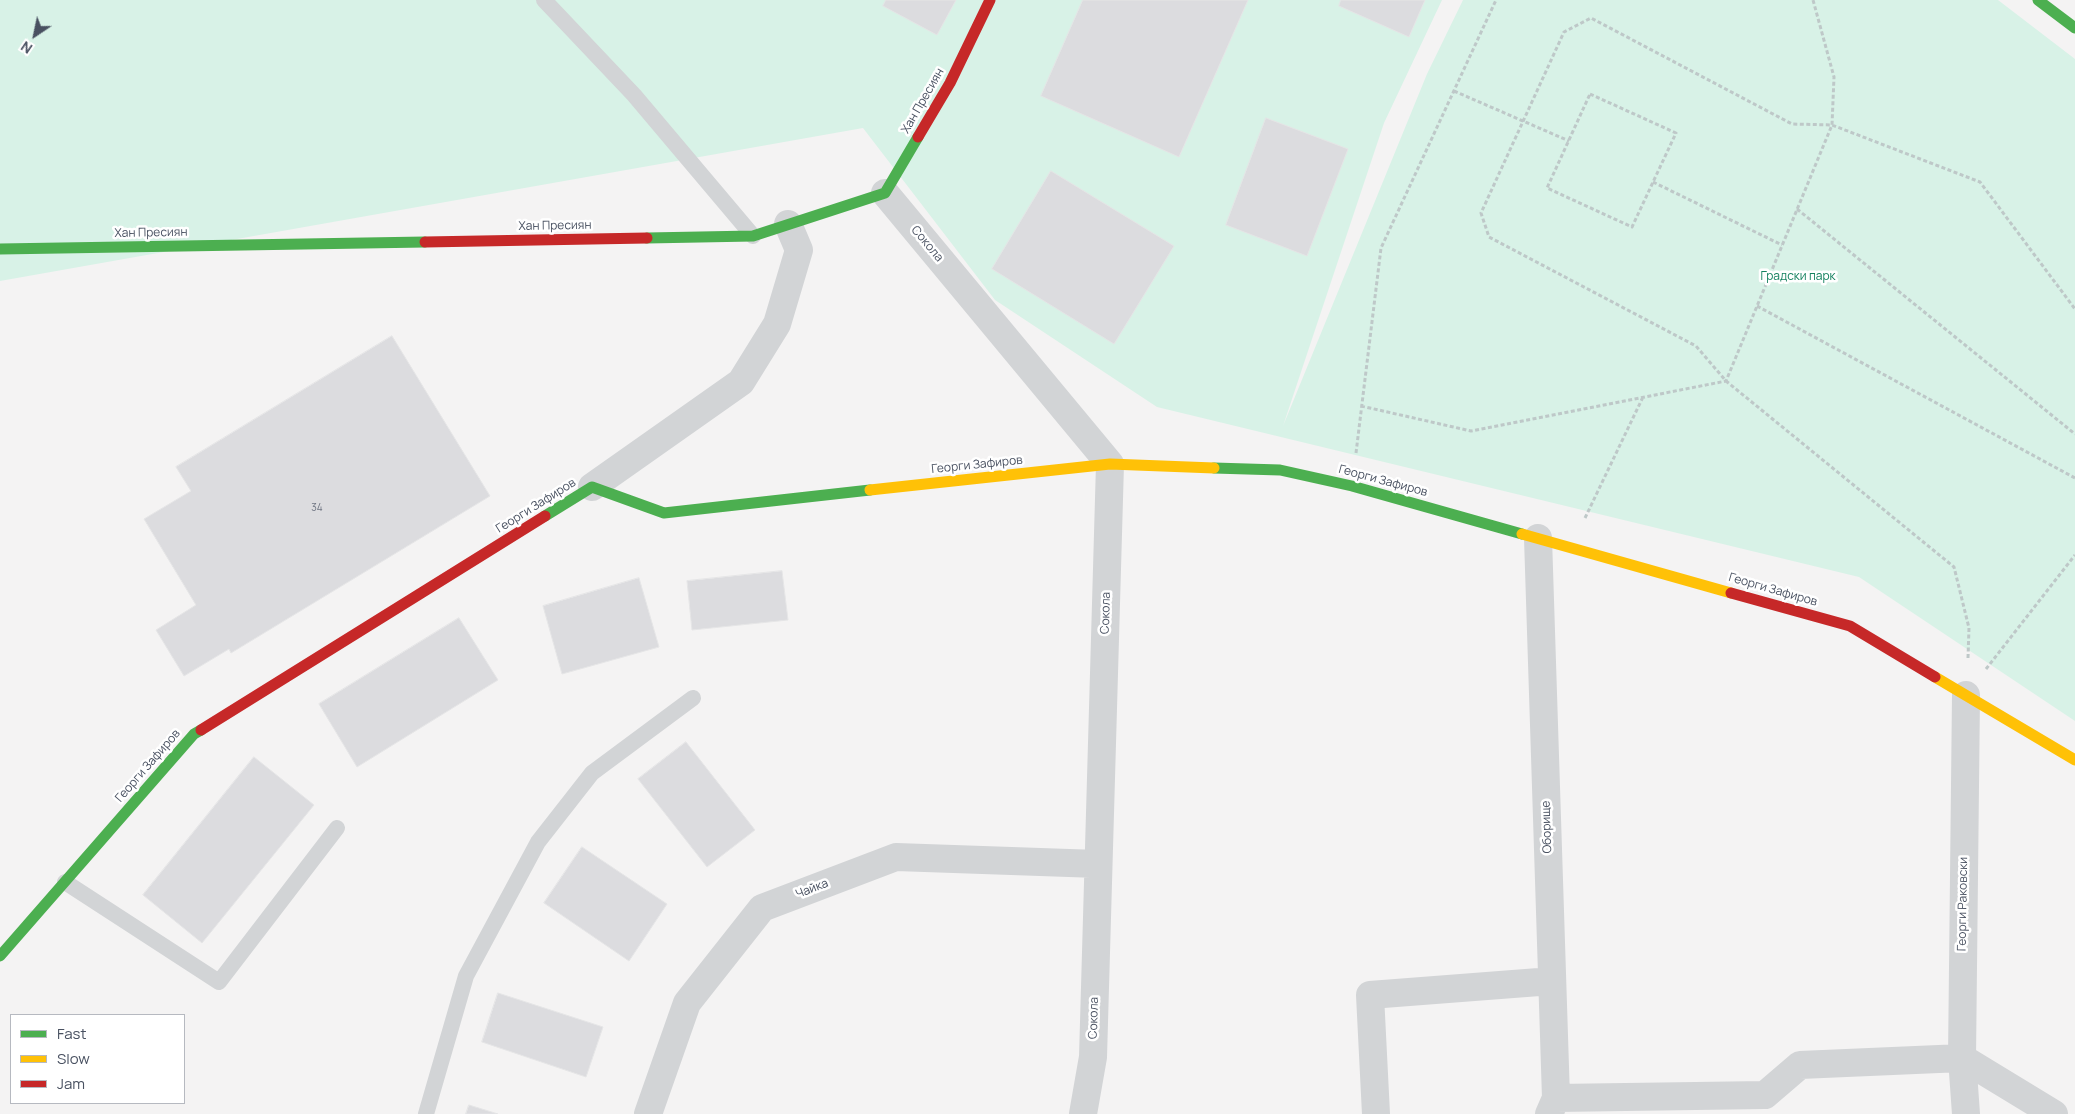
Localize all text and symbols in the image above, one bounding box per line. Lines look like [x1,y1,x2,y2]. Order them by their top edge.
north arrow [10,10,60,60]
text: N [17,37,36,59]
street label: Хан Пресиян [899,66,947,136]
street label: Хан Пресиян [518,218,592,234]
street label: Сокола [908,223,946,265]
street label: Хан Пресиян [114,225,188,241]
park label: Градски парк [1760,270,1836,284]
street label: Георги Зафиров [931,453,1023,477]
street label: Георги Зафиров [1337,462,1429,500]
street label: Георги Зафиров [493,476,579,536]
house number: 34 [311,502,323,514]
street label: Георги Зафиров [1727,570,1819,610]
street label: Сокола [1098,592,1114,634]
street label: Георги Зафиров [113,727,183,805]
street label: Оборище [1539,800,1555,854]
street label: Георги Раковски [1955,857,1971,951]
street label: Чайка [794,876,830,902]
street label: Сокола [1086,997,1102,1039]
legend [10,1014,185,1104]
text: Fast [57,1023,86,1044]
text: Slow [57,1048,90,1069]
text: Jam [57,1073,85,1094]

